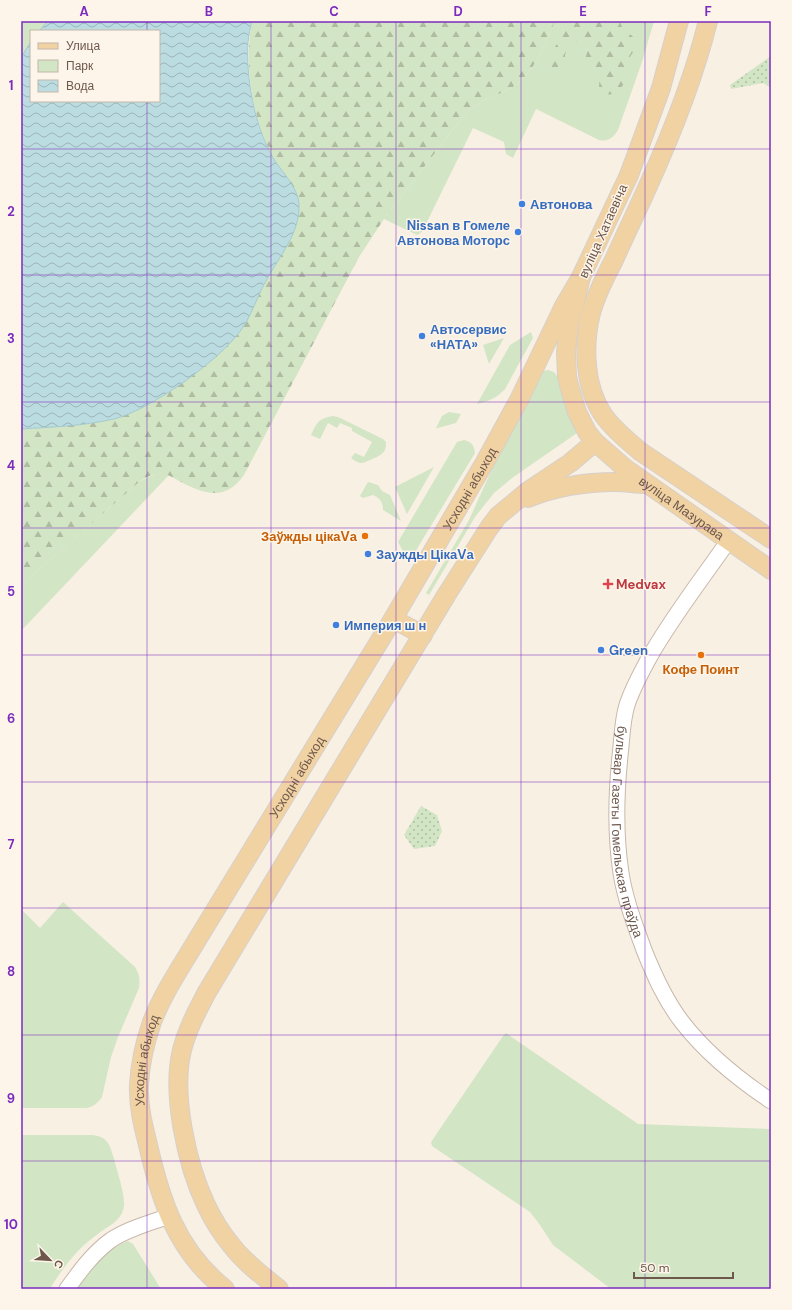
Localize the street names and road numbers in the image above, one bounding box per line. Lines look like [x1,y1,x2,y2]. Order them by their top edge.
street label: вуліца Хатаевіча [575,181,632,281]
street label: Усходні абыход [438,444,500,533]
street label: вуліца Мазурава [636,472,728,544]
street label: бульвар Газеты Гомельская праўда [608,725,648,941]
street label: Усходні абыход [265,732,328,821]
street label: Усходні абыход [130,1012,163,1107]

